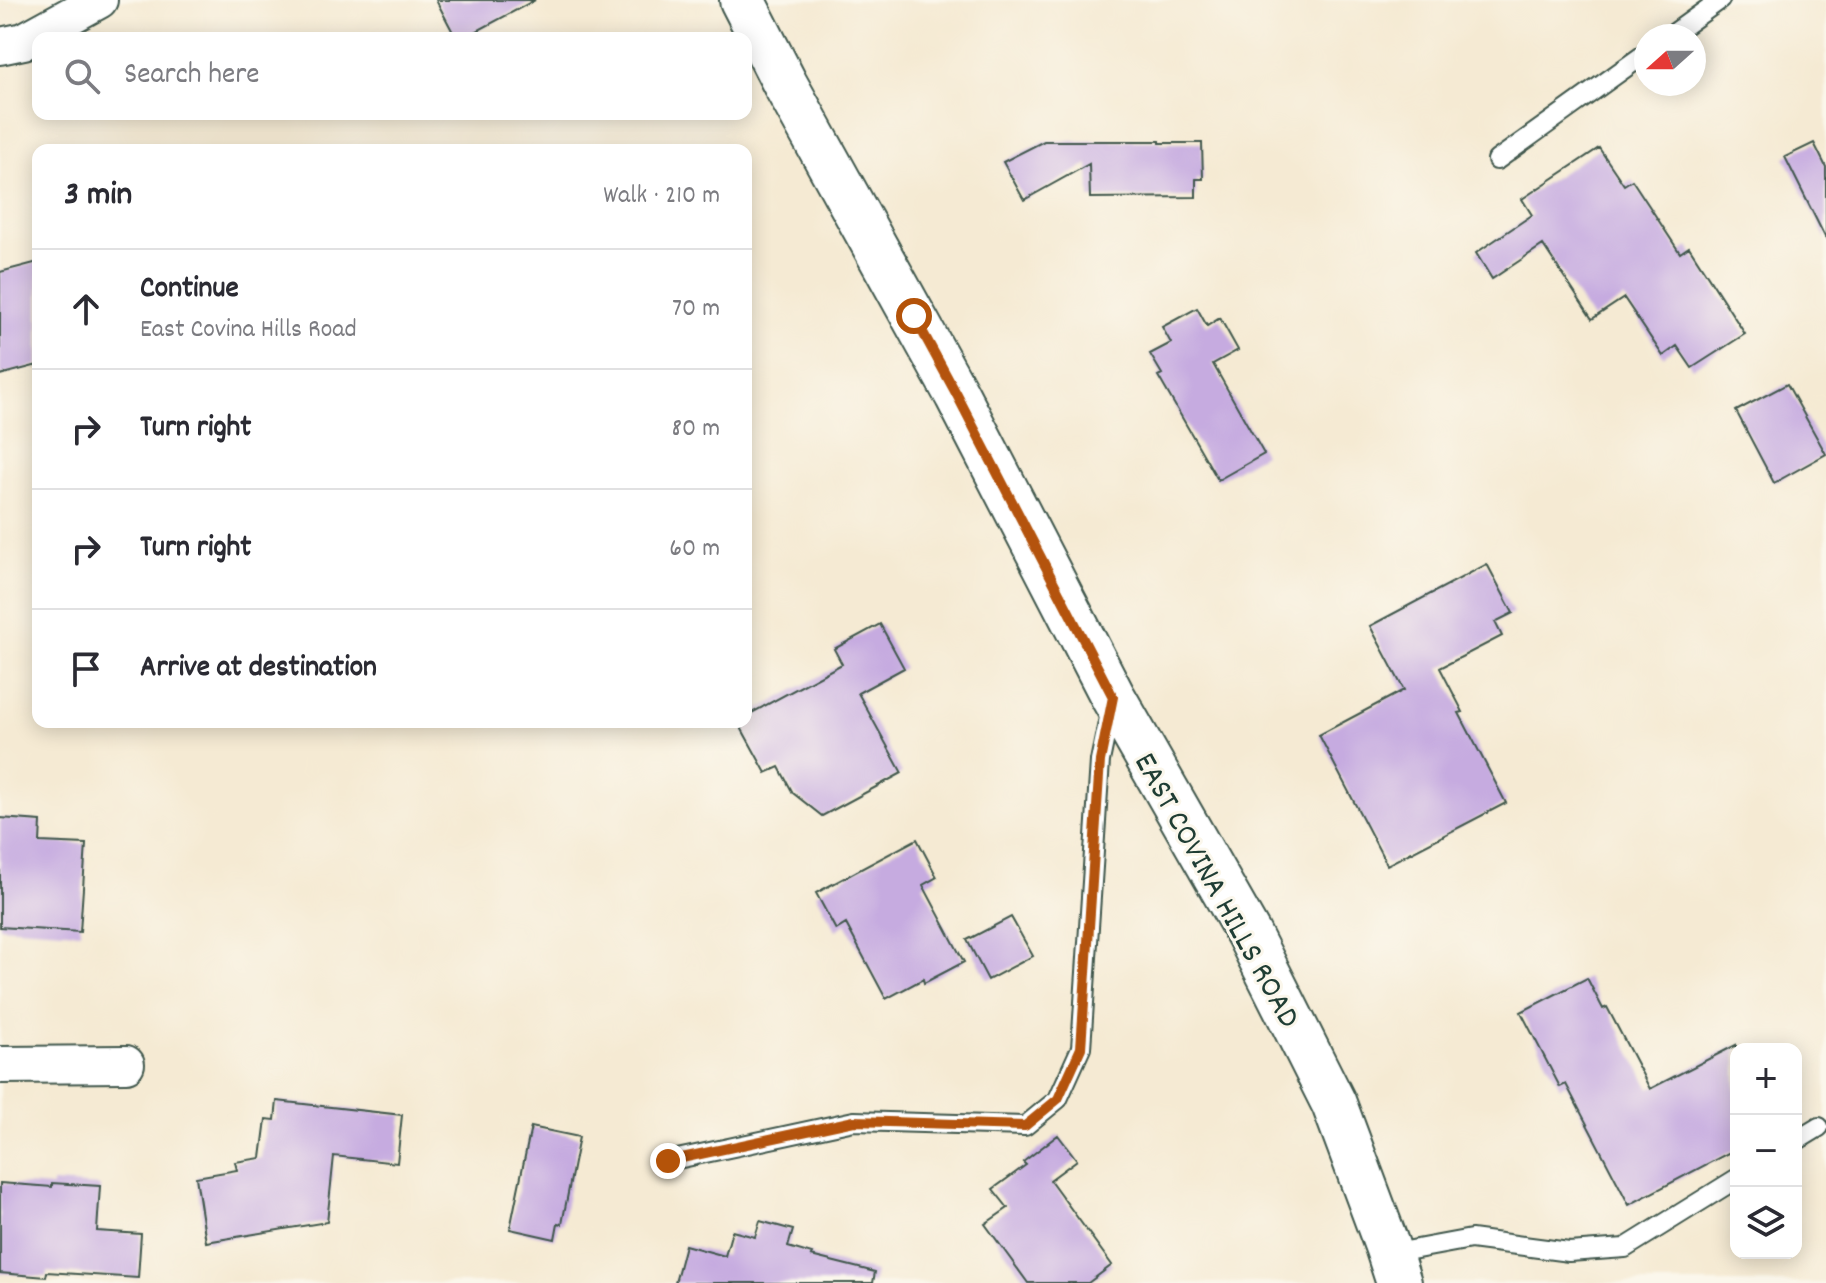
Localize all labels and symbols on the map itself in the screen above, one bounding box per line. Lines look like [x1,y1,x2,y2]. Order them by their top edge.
north arrow [1634,24,1706,96]
route start [896,298,932,334]
street label: EAST COVINA HILLS ROAD [1120,745,1309,1037]
route end [650,1143,686,1179]

